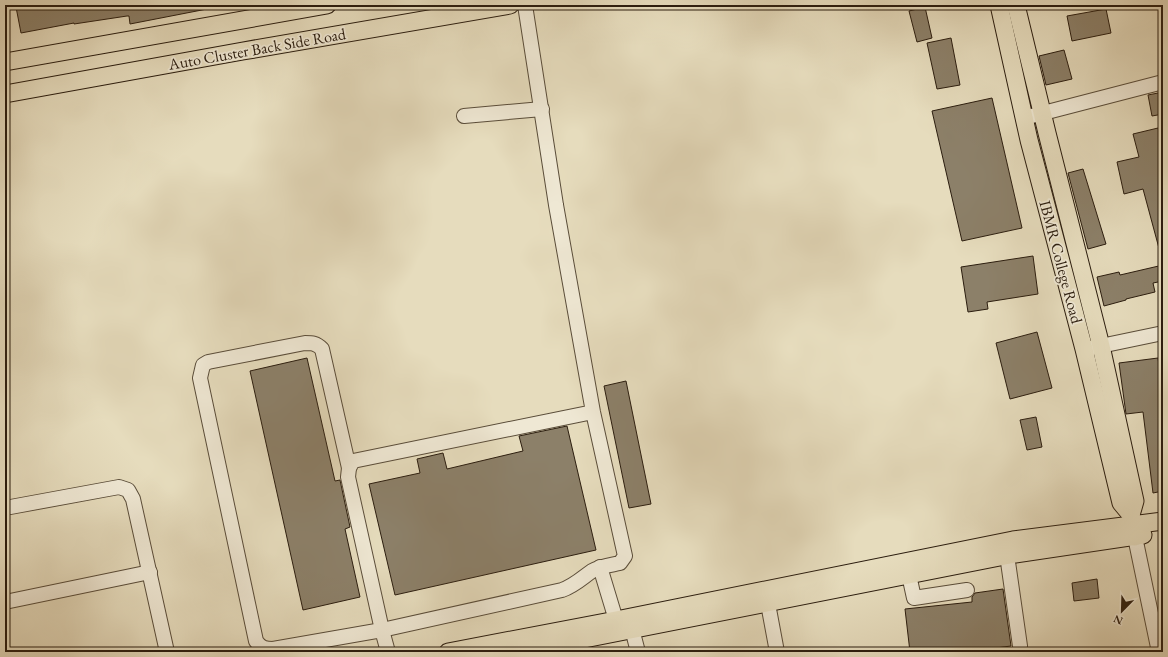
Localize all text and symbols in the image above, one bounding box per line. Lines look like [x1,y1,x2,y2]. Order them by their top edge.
street label: Auto Cluster Back Side Road [166,23,348,75]
street label: IBMR College Road [1034,198,1088,327]
north arrow [1102,591,1142,631]
text: N [1111,612,1125,628]

